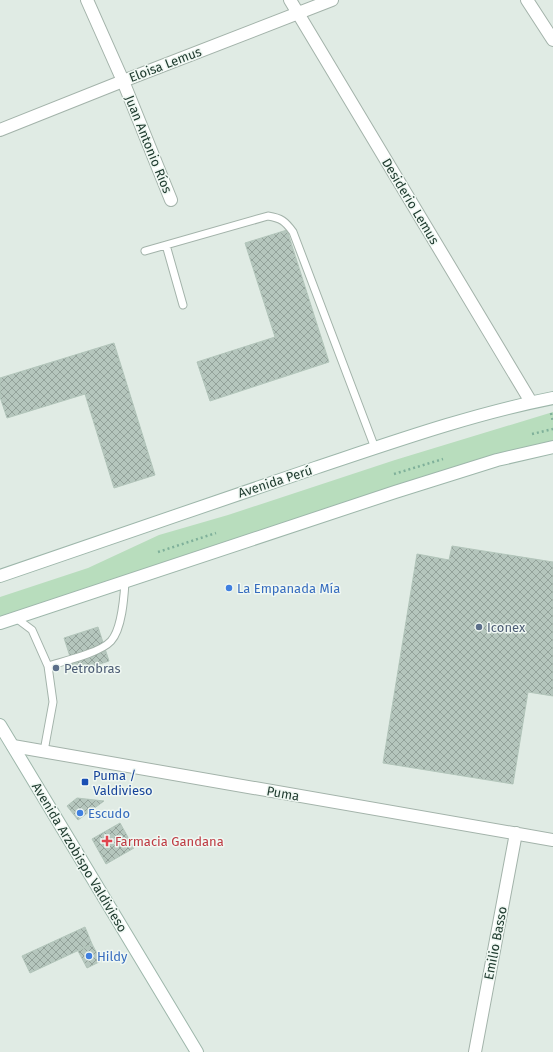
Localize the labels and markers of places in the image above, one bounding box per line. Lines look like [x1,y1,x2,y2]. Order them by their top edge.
place label: La Empanada Mía [237,581,340,596]
marker: La Empanada Mía [224,583,234,593]
place label: Iconex [487,620,526,635]
marker: Iconex [474,622,484,632]
place label: Petrobras [64,661,120,676]
marker: Petrobras [51,663,61,673]
place label: Puma / Valdivieso [93,768,153,798]
marker: Puma / Valdivieso [80,777,90,787]
place label: Escudo [88,806,130,821]
marker: Escudo [75,808,85,818]
place label: Farmacia Gandana [115,834,224,849]
marker: Farmacia Gandana [102,836,112,846]
place label: Hildy [97,949,128,964]
marker: Hildy [84,951,94,961]

